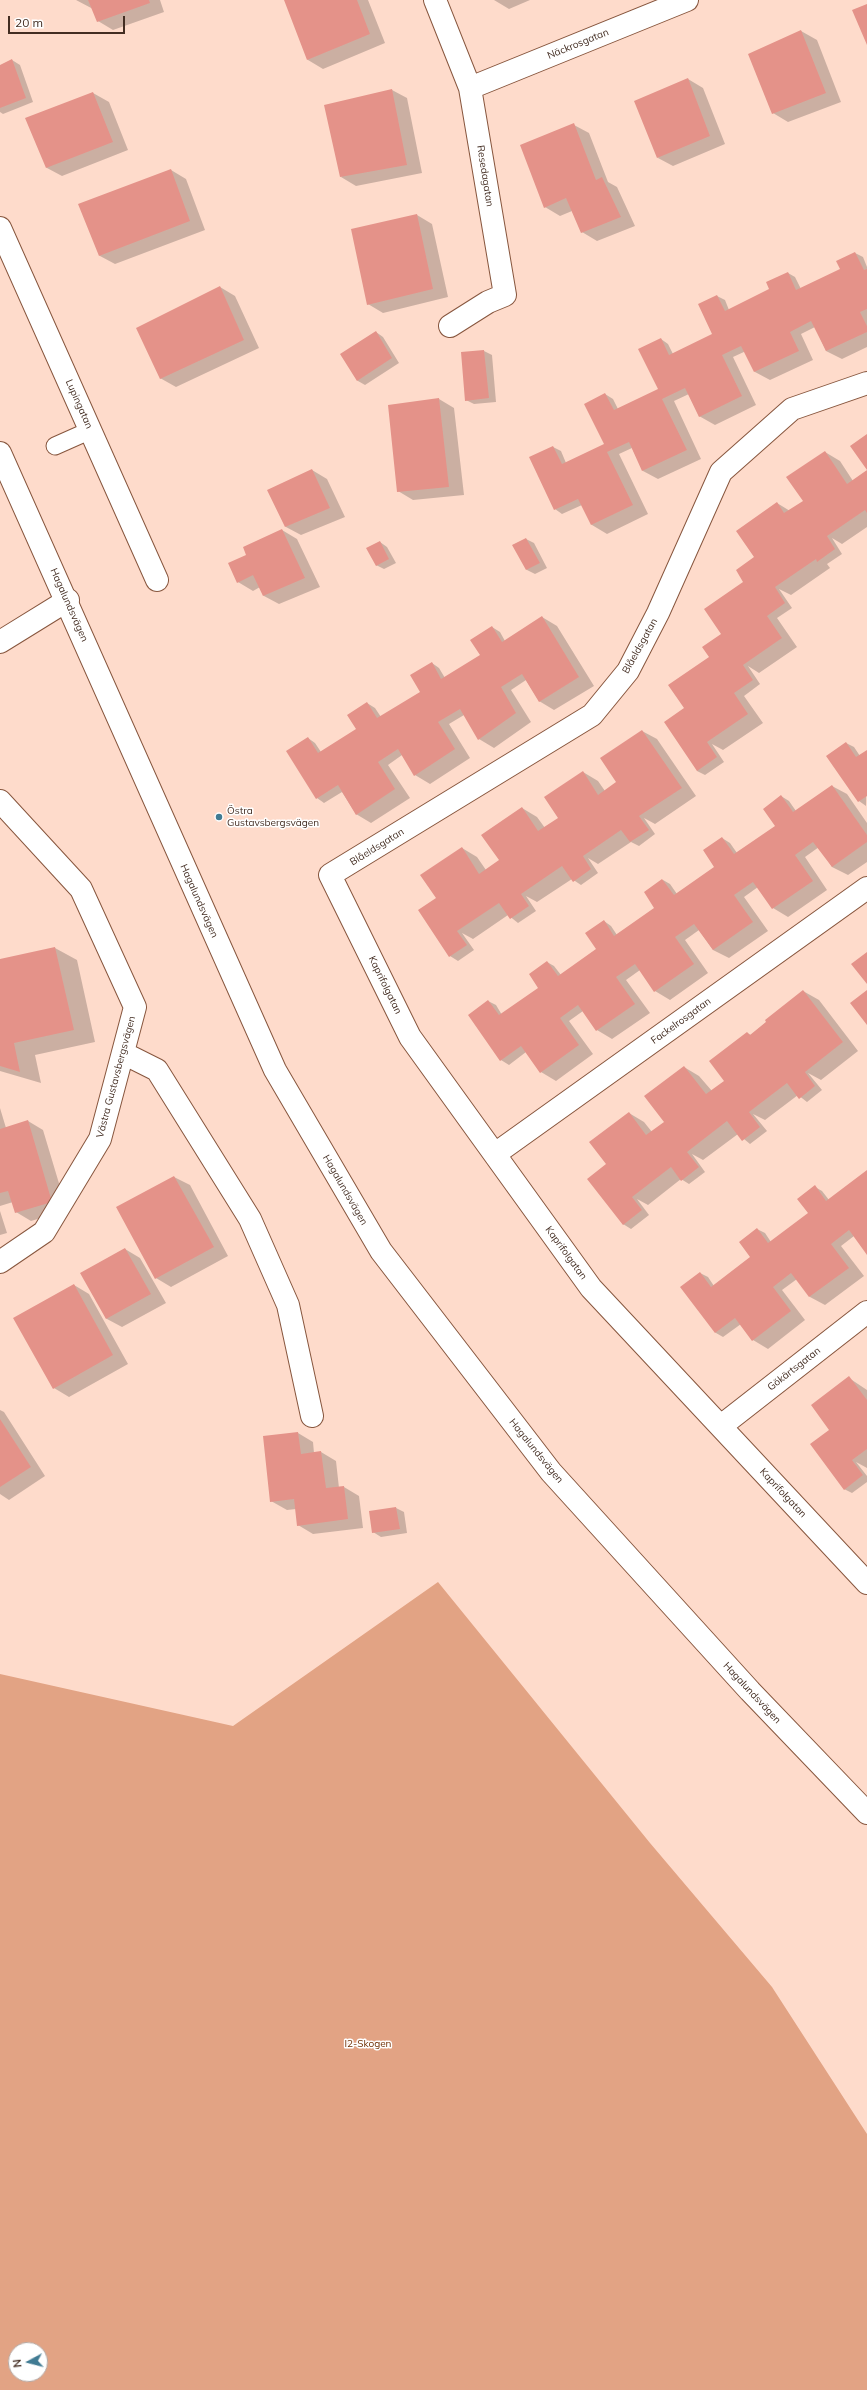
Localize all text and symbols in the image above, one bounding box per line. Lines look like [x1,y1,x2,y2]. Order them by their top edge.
scale bar [10,8,127,34]
text: 20 m [15,15,43,30]
street label: Näckrosgatan [546,26,610,62]
street label: Resedagatan [474,144,496,208]
street label: Lupingatan [63,377,95,431]
street label: Hagalundsvägen [47,566,91,644]
street label: Blåeldsgatan [620,616,660,676]
place label: Östra Gustavsbergsvägen [227,805,319,828]
marker: Östra Gustavsbergsvägen [214,812,224,822]
street label: Blåeldsgatan [348,826,406,868]
street label: Hagalundsvägen [177,862,221,940]
street label: Kaprifolgatan [366,954,404,1016]
street label: Fackelrosgatan [649,995,713,1047]
street label: Västra Gustavsbergsvägen [94,1015,138,1139]
street label: Hagalundsvägen [320,1153,370,1227]
street label: Kaprifolgatan [543,1224,589,1282]
street label: Gökärtsgatan [765,1345,823,1393]
street label: Hagalundsvägen [506,1416,566,1486]
street label: Kaprifolgatan [757,1466,809,1520]
street label: Hagalundsvägen [721,1660,783,1726]
park label: I2-Skogen [345,2038,391,2050]
north arrow [8,2342,48,2382]
text: N [10,2358,25,2368]

